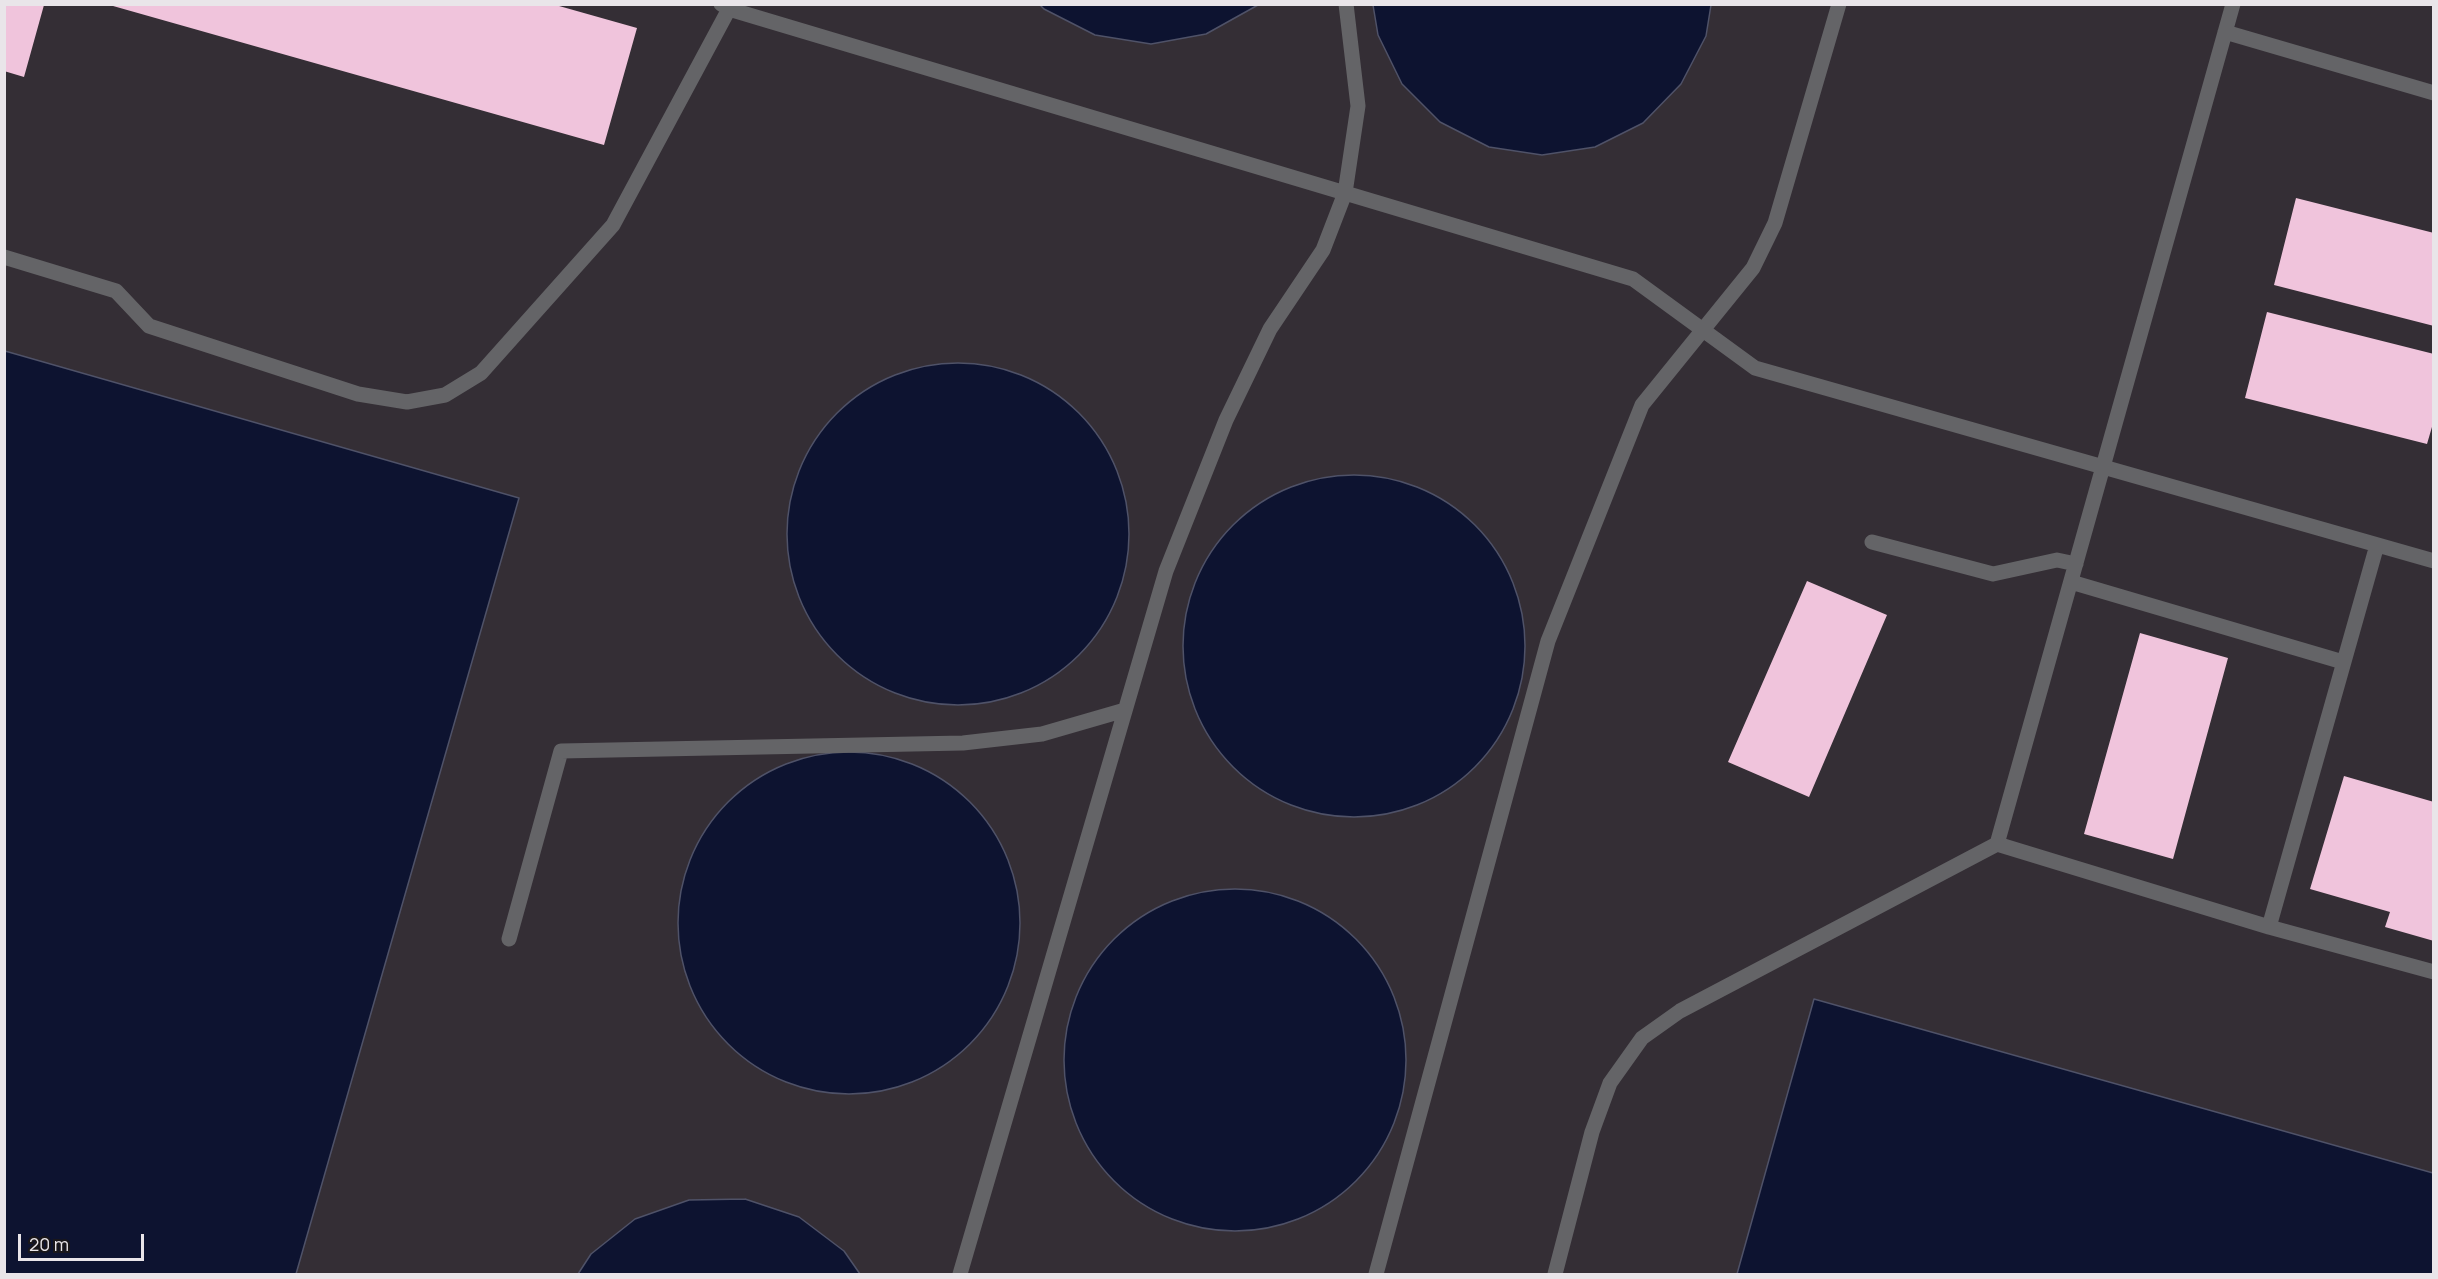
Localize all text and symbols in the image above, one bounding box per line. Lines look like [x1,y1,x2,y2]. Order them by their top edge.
scale bar [21,1222,147,1260]
text: 20 m [29,1232,69,1256]

